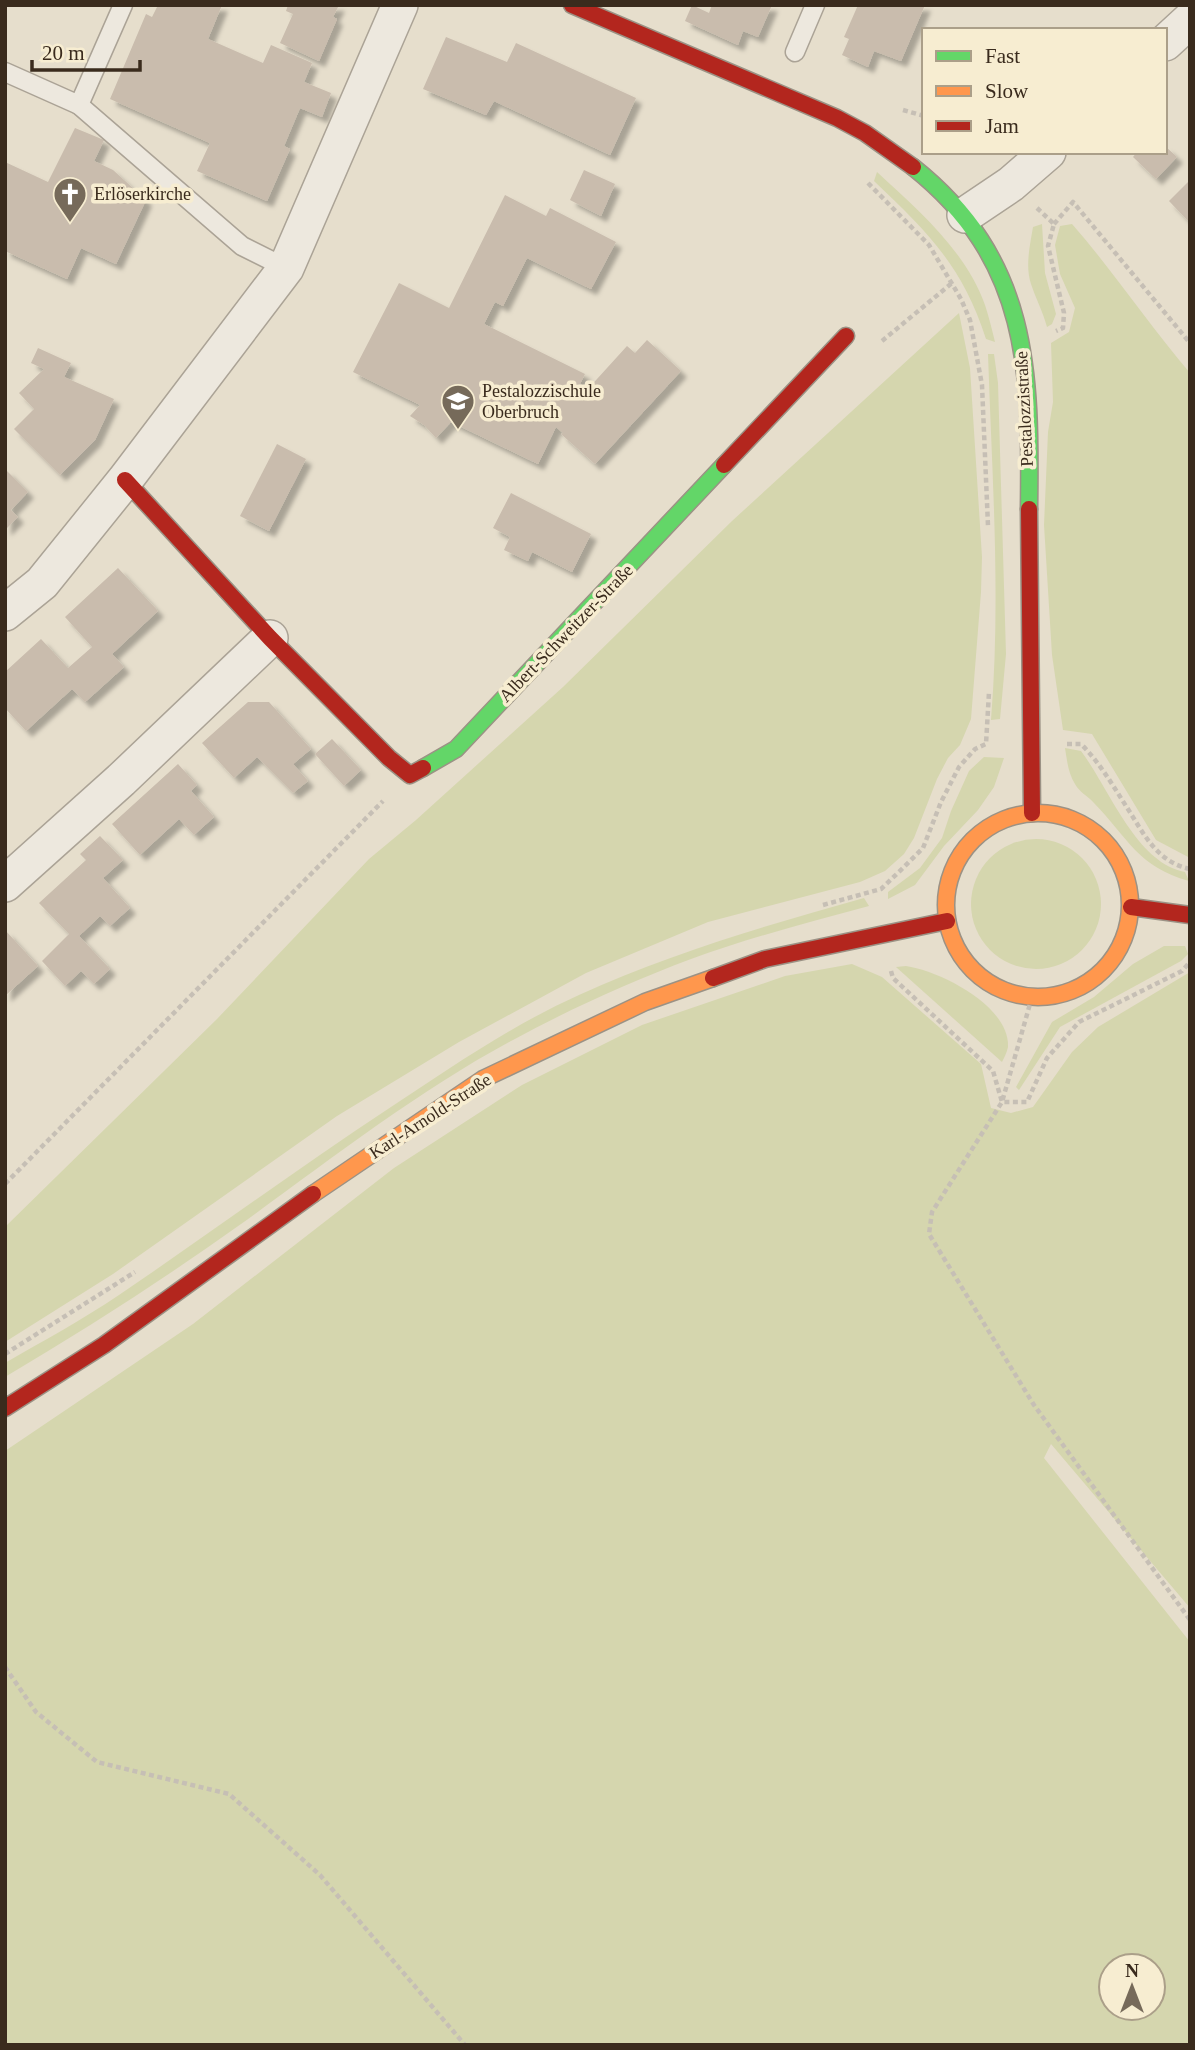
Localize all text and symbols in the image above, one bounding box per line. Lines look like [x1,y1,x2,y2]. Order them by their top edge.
scale bar [32,28,140,72]
legend [922,28,1167,154]
text: 20 m [42,41,85,65]
text: Fast [985,44,1020,68]
text: Slow [985,79,1029,103]
text: Jam [985,114,1019,138]
church icon: Erlöserkirche [51,175,89,224]
place label: Erlöserkirche [94,184,191,204]
street label: Pestalozzistraße [1011,351,1037,467]
place label: Pestalozzischule Oberbruch [482,381,601,422]
school or university icon: Pestalozzischule Oberbruch [439,382,477,431]
street label: Albert-Schweitzer-Straße [495,560,637,706]
street label: Karl-Arnold-Straße [365,1069,495,1163]
north arrow [1097,1952,1167,2022]
text: N [1125,1960,1139,1981]

